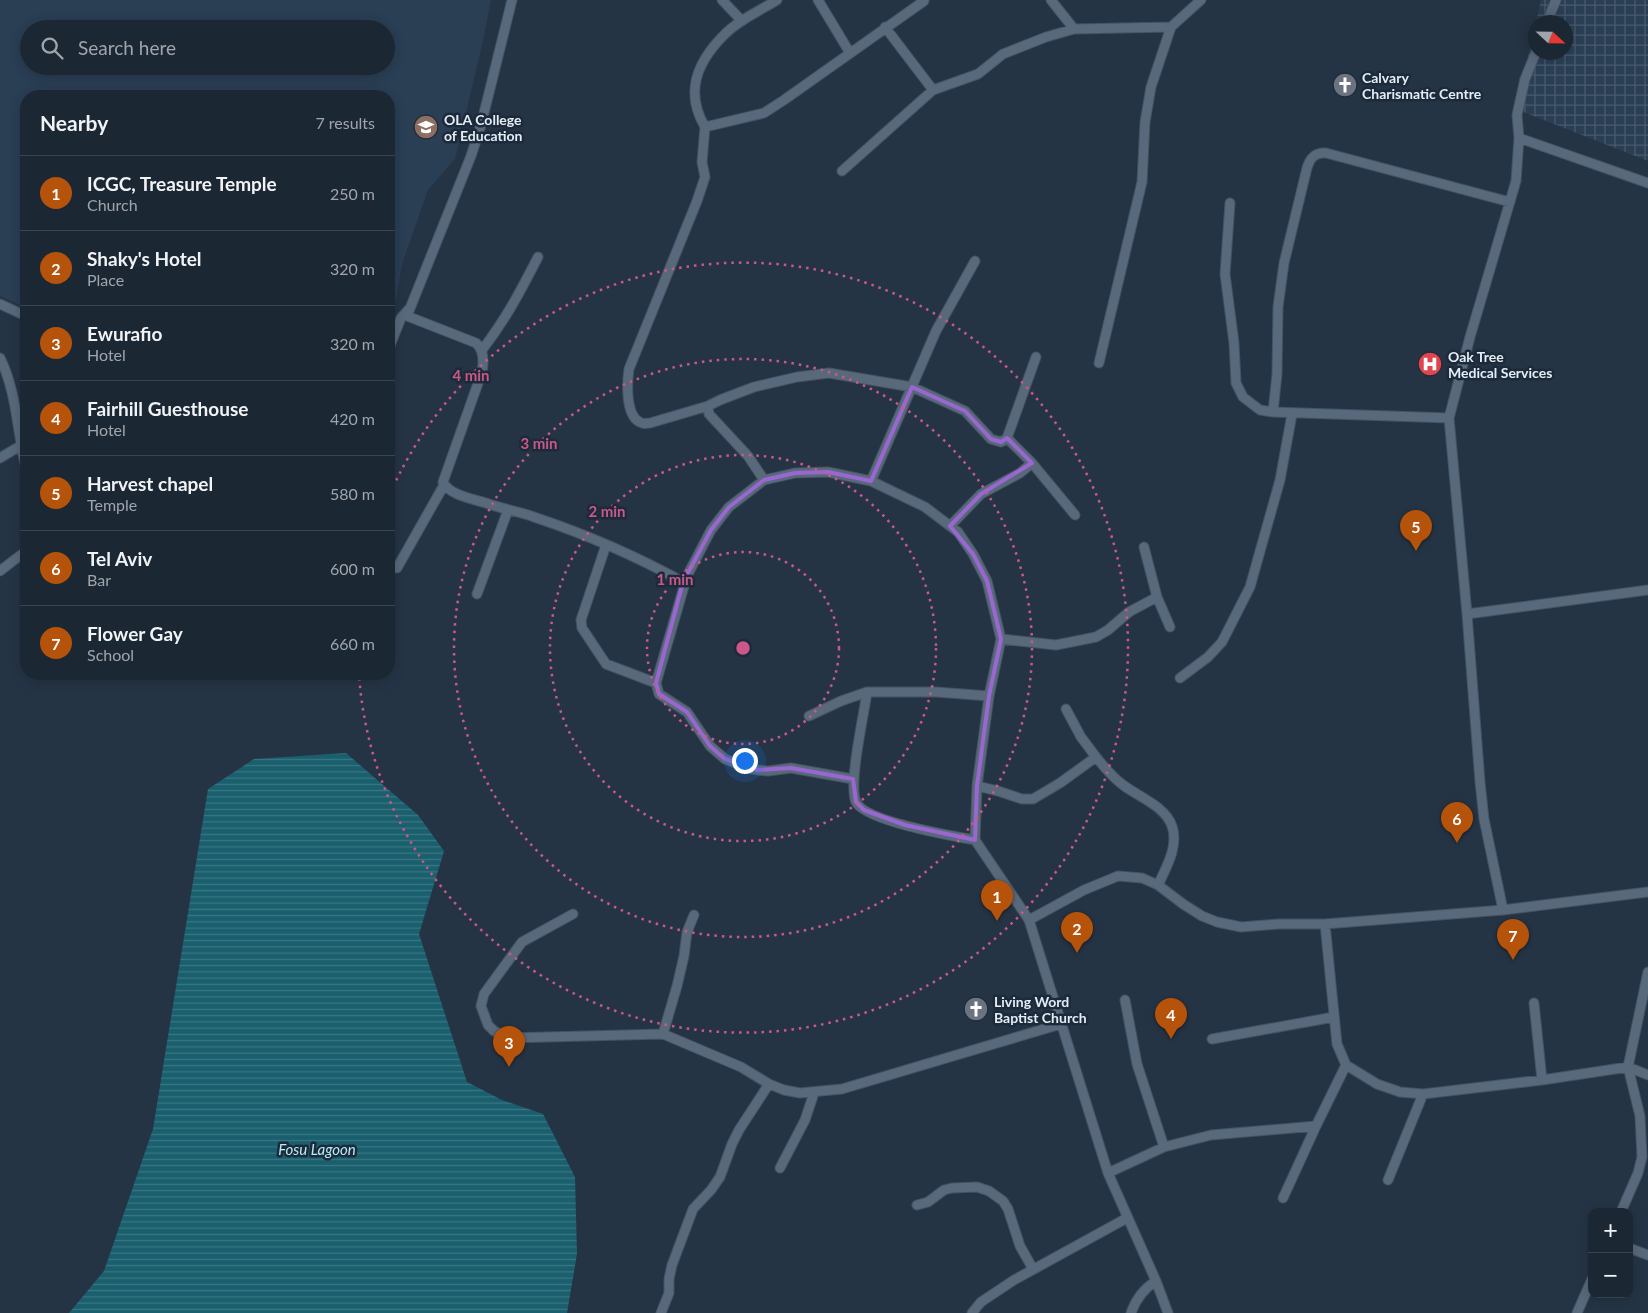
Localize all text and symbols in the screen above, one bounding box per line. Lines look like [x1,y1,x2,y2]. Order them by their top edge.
north arrow [1528,15,1573,60]
search box [20,20,395,75]
icon: search [38,34,66,62]
text: Search here [78,36,176,59]
place label: Calvary Charismatic Centre [1362,69,1482,102]
church icon: Calvary Charismatic Centre [1332,72,1358,98]
text: Nearby [40,110,108,135]
place label: OLA College of Education [444,111,522,144]
text: 7 results [315,113,375,132]
school or university icon: OLA College of Education [413,114,439,140]
text: ICGC, Treasure Temple [87,172,277,195]
text: 1 [51,184,61,203]
text: 250 m [330,184,375,203]
text: Church [87,195,138,214]
text: Shaky's Hotel [87,247,202,270]
text: 2 [51,259,61,278]
text: 320 m [330,259,375,278]
text: Place [87,270,124,289]
text: Ewurafio [87,322,162,345]
text: 3 [51,334,61,353]
text: 320 m [330,334,375,353]
text: Hotel [87,345,126,364]
place label: Oak Tree Medical Services [1448,348,1552,381]
hospital icon: Oak Tree Medical Services [1417,351,1443,377]
text: 4 min [452,366,490,384]
text: Fairhill Guesthouse [87,397,248,420]
text: 4 [51,409,61,428]
text: 420 m [330,409,375,428]
text: Hotel [87,420,126,439]
text: 3 min [520,434,558,452]
text: Harvest chapel [87,472,213,495]
text: 5 [51,484,61,503]
text: 580 m [330,484,375,503]
text: Temple [87,495,137,514]
text: 2 min [588,502,626,520]
pin: 5 [1400,510,1432,551]
text: Tel Aviv [87,547,152,570]
text: 6 [51,559,61,578]
text: 600 m [330,559,375,578]
text: Bar [87,570,111,589]
text: 1 min [656,570,694,588]
text: Flower Gay [87,622,183,645]
text: 7 [51,634,61,653]
text: 660 m [330,634,375,653]
centre of rings [734,639,752,657]
text: School [87,645,134,664]
your location [732,748,758,774]
pin: 6 [1441,802,1473,843]
pin: 1 [981,880,1013,921]
pin: 2 [1061,912,1093,953]
pin: 7 [1497,919,1529,960]
place label: Living Word Baptist Church [994,993,1087,1026]
church icon: Living Word Baptist Church [963,996,989,1022]
pin: 4 [1155,998,1187,1039]
pin: 3 [493,1026,525,1067]
water label: Fosu Lagoon [278,1140,356,1158]
map controls [1588,1208,1633,1298]
button: + [1588,1208,1633,1253]
button: − [1588,1253,1633,1298]

